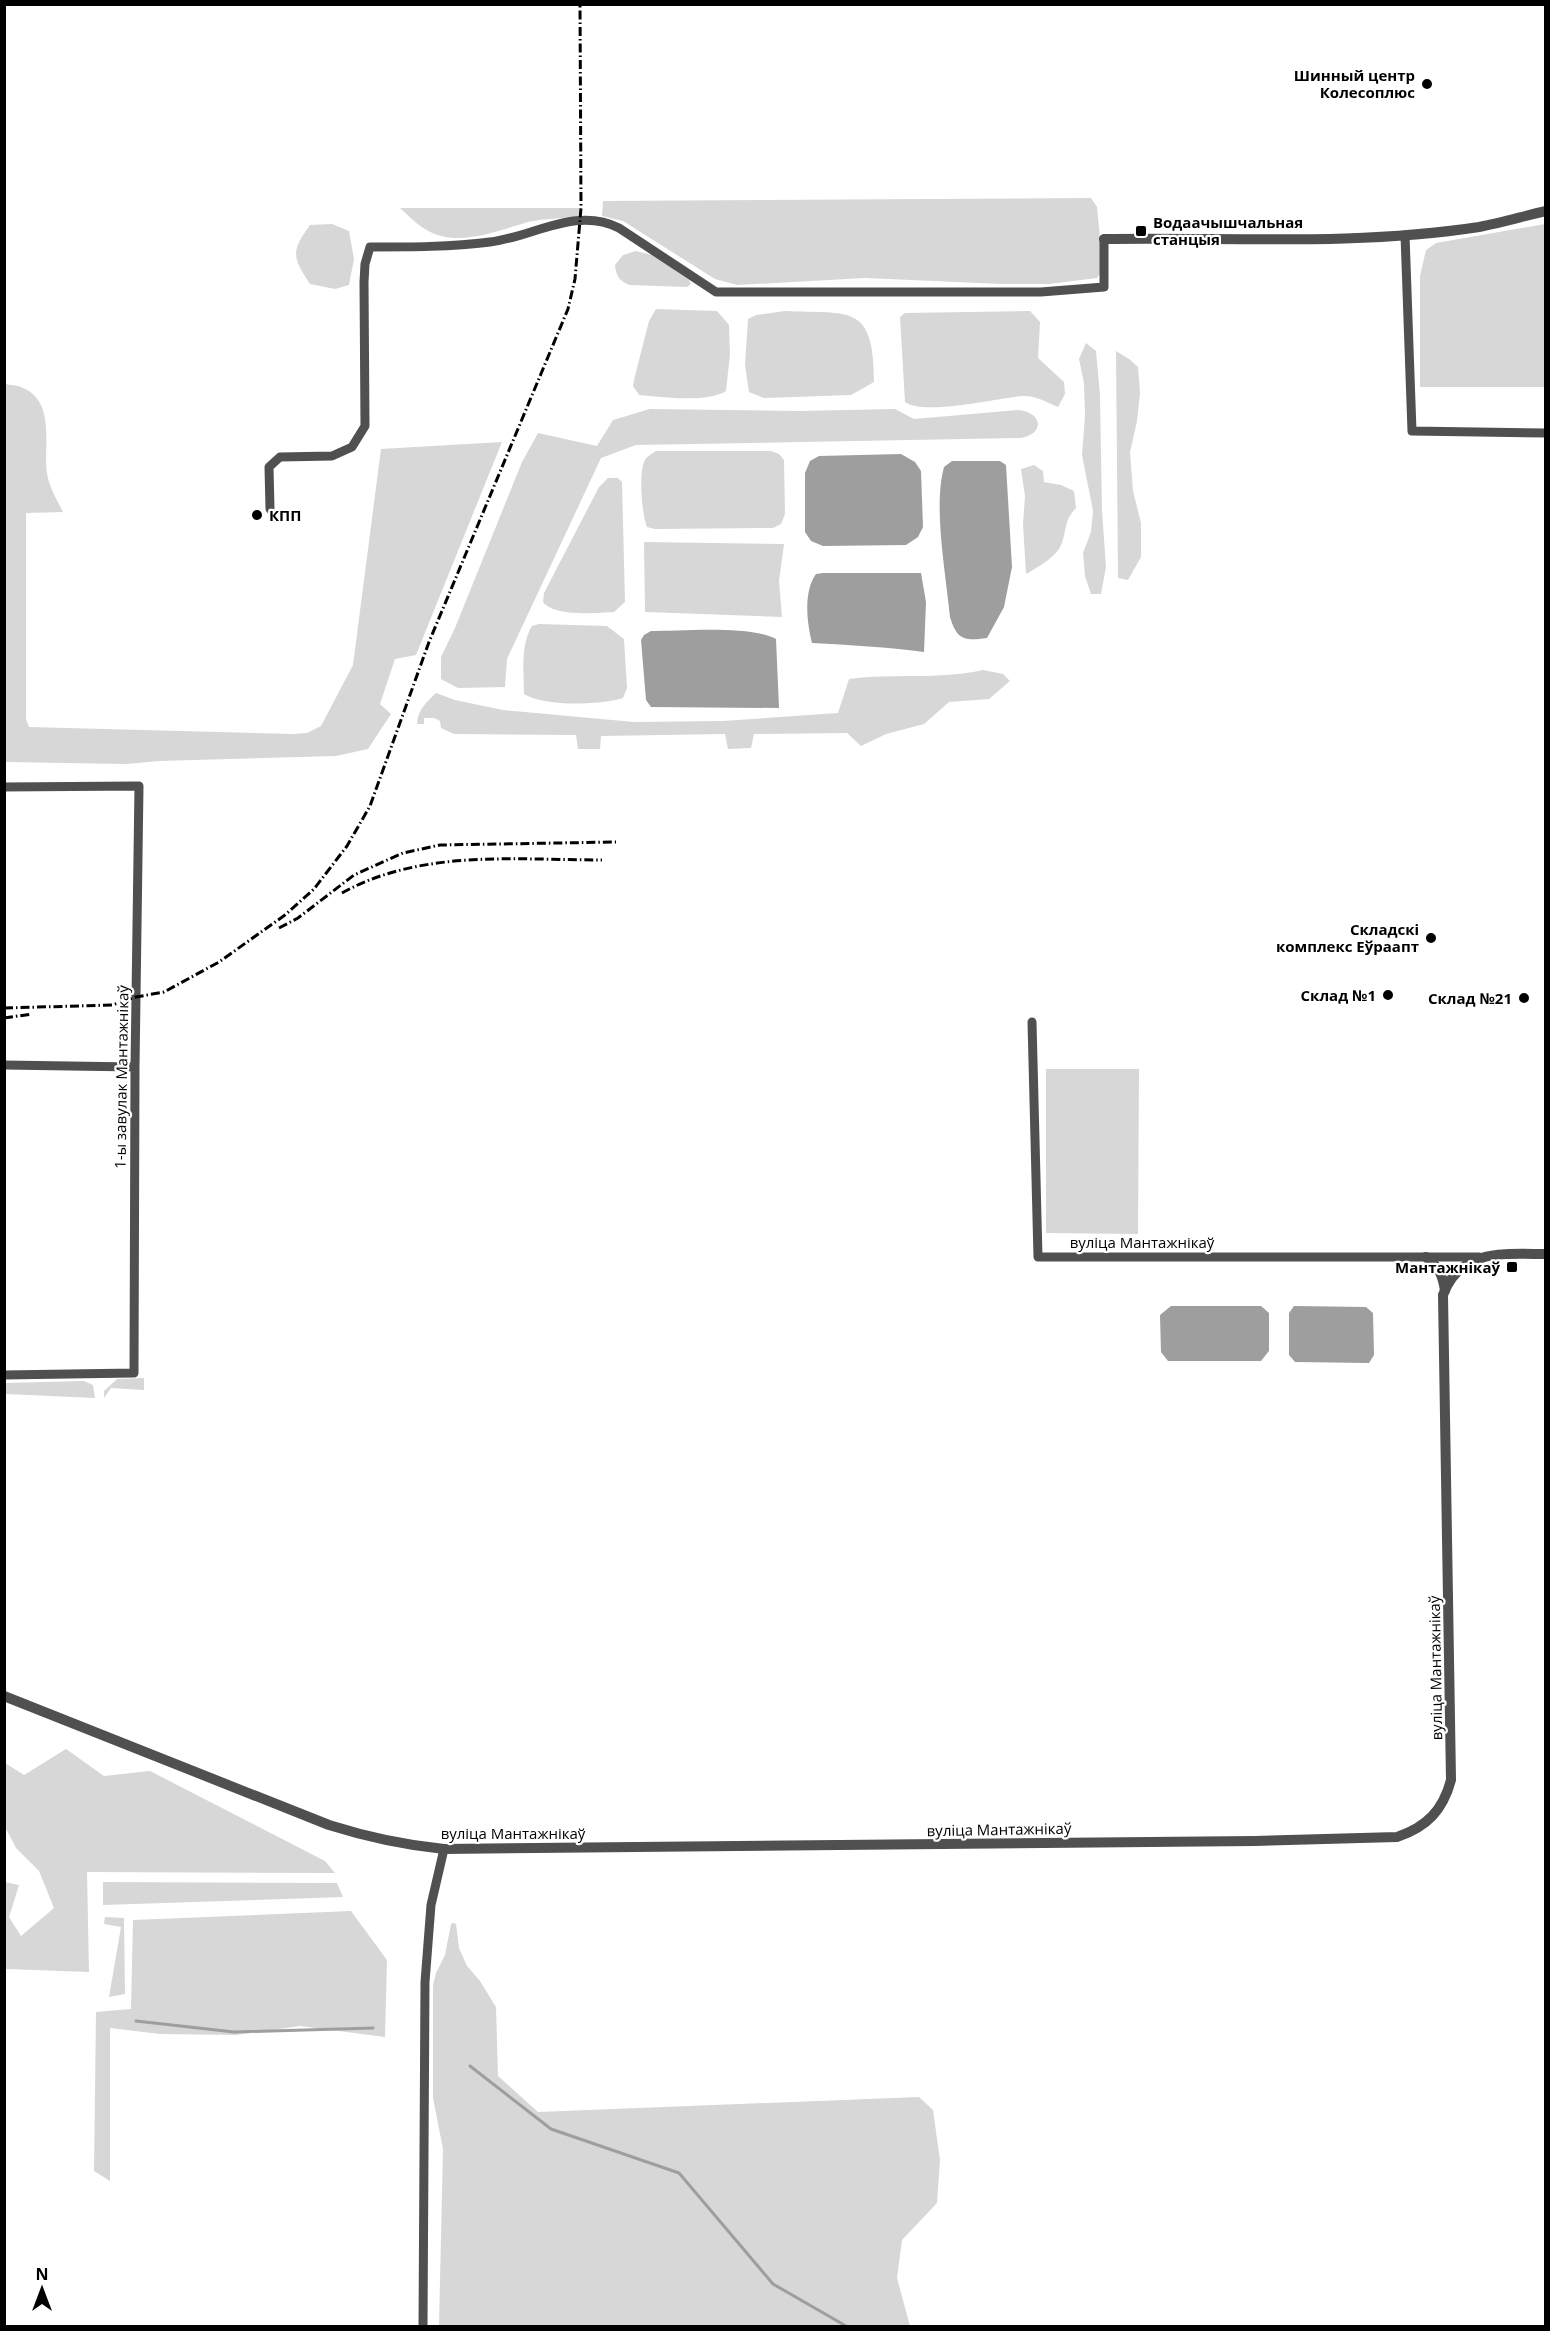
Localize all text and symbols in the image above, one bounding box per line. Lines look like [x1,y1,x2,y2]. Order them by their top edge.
place label: Шинный центр Колесоплюс [1294,65,1415,102]
marker: Шинный центр Колесоплюс [1420,77,1434,91]
place label: Водаачышчальная станцыя [1153,212,1303,249]
marker: Водаачышчальная станцыя [1134,224,1148,238]
place label: КПП [269,505,301,525]
marker: КПП [250,508,264,522]
place label: Складскі комплекс Еўраапт [1276,919,1419,956]
marker: Складскі комплекс Еўраапт [1424,931,1438,945]
street label: 1-ы завулак Мантажнікаў [109,985,133,1169]
place label: Склад №1 [1301,985,1376,1005]
marker: Склад №1 [1381,988,1395,1002]
place label: Склад №21 [1428,988,1512,1008]
marker: Склад №21 [1517,991,1531,1005]
street label: вуліца Мантажнікаў [1070,1232,1215,1252]
place label: Мантажнікаў [1395,1257,1500,1277]
marker: Мантажнікаў [1505,1260,1519,1274]
street label: вуліца Мантажнікаў [1424,1595,1446,1741]
street label: вуліца Мантажнікаў [926,1818,1072,1840]
street label: вуліца Мантажнікаў [441,1823,586,1843]
north arrow [12,2259,72,2319]
text: N [35,2263,49,2285]

